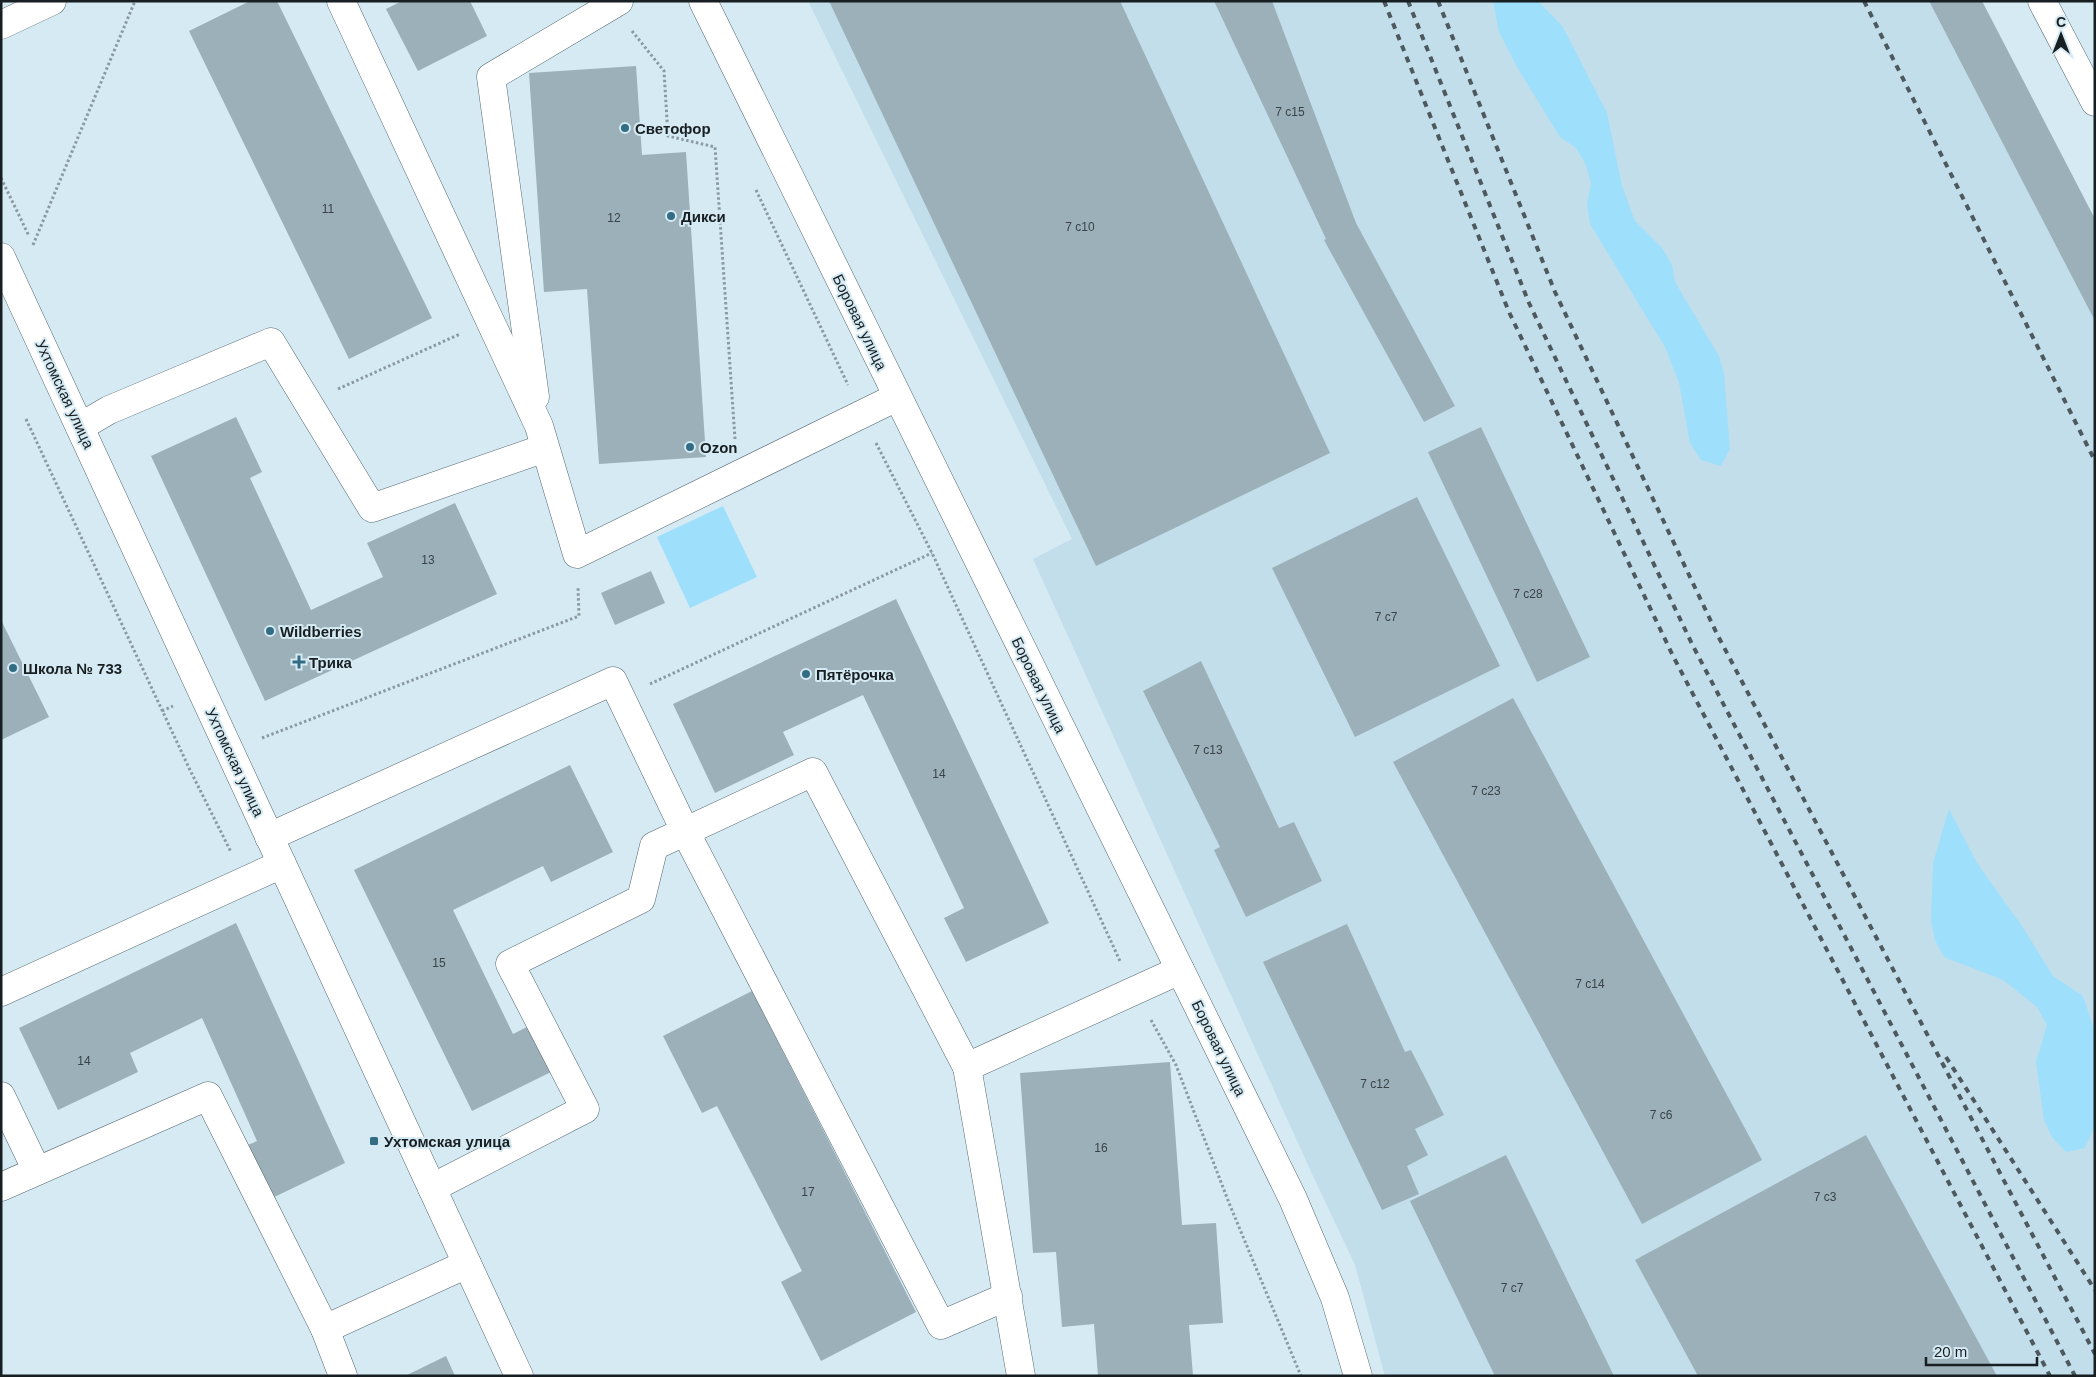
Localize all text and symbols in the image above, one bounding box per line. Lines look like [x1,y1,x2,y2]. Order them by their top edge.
north arrow [2036,10,2086,60]
text: С [2056,14,2066,30]
house number: 7 с15 [1275,105,1305,119]
place label: Светофор [635,120,711,137]
marker: Светофор [619,122,631,134]
house number: 11 [322,202,335,216]
place label: Дикси [681,208,726,225]
marker: Дикси [665,210,677,222]
house number: 12 [607,211,621,225]
house number: 7 с10 [1065,220,1095,234]
street label: Боровая улица [829,271,891,373]
street label: Ухтомская улица [32,337,98,452]
place label: Ozon [700,439,738,456]
marker: Ozon [684,441,696,453]
house number: 13 [421,553,435,567]
house number: 7 с28 [1513,587,1543,601]
house number: 7 с7 [1375,610,1398,624]
place label: Wildberries [280,623,362,640]
marker: Wildberries [264,625,276,637]
street label: Боровая улица [1008,634,1070,736]
place label: Трика [309,654,352,671]
marker: Трика [293,656,305,668]
place label: Школа № 733 [23,660,122,677]
marker: Школа № 733 [7,662,19,674]
place label: Пятёрочка [816,666,894,683]
marker: Пятёрочка [800,668,812,680]
street label: Ухтомская улица [202,705,268,820]
house number: 7 с13 [1193,743,1223,757]
house number: 14 [932,767,946,781]
house number: 7 с23 [1471,784,1501,798]
house number: 15 [432,956,446,970]
house number: 7 с14 [1575,977,1605,991]
street label: Боровая улица [1188,997,1250,1099]
house number: 14 [77,1054,91,1068]
house number: 7 с12 [1360,1077,1390,1091]
house number: 7 с6 [1650,1108,1673,1122]
place label: Ухтомская улица [384,1133,511,1150]
marker: Ухтомская улица [368,1135,380,1147]
house number: 16 [1094,1141,1108,1155]
house number: 17 [801,1185,815,1199]
house number: 7 с3 [1814,1190,1837,1204]
house number: 7 с7 [1501,1281,1524,1295]
scale bar [1926,1334,2037,1366]
text: 20 m [1934,1343,1967,1360]

